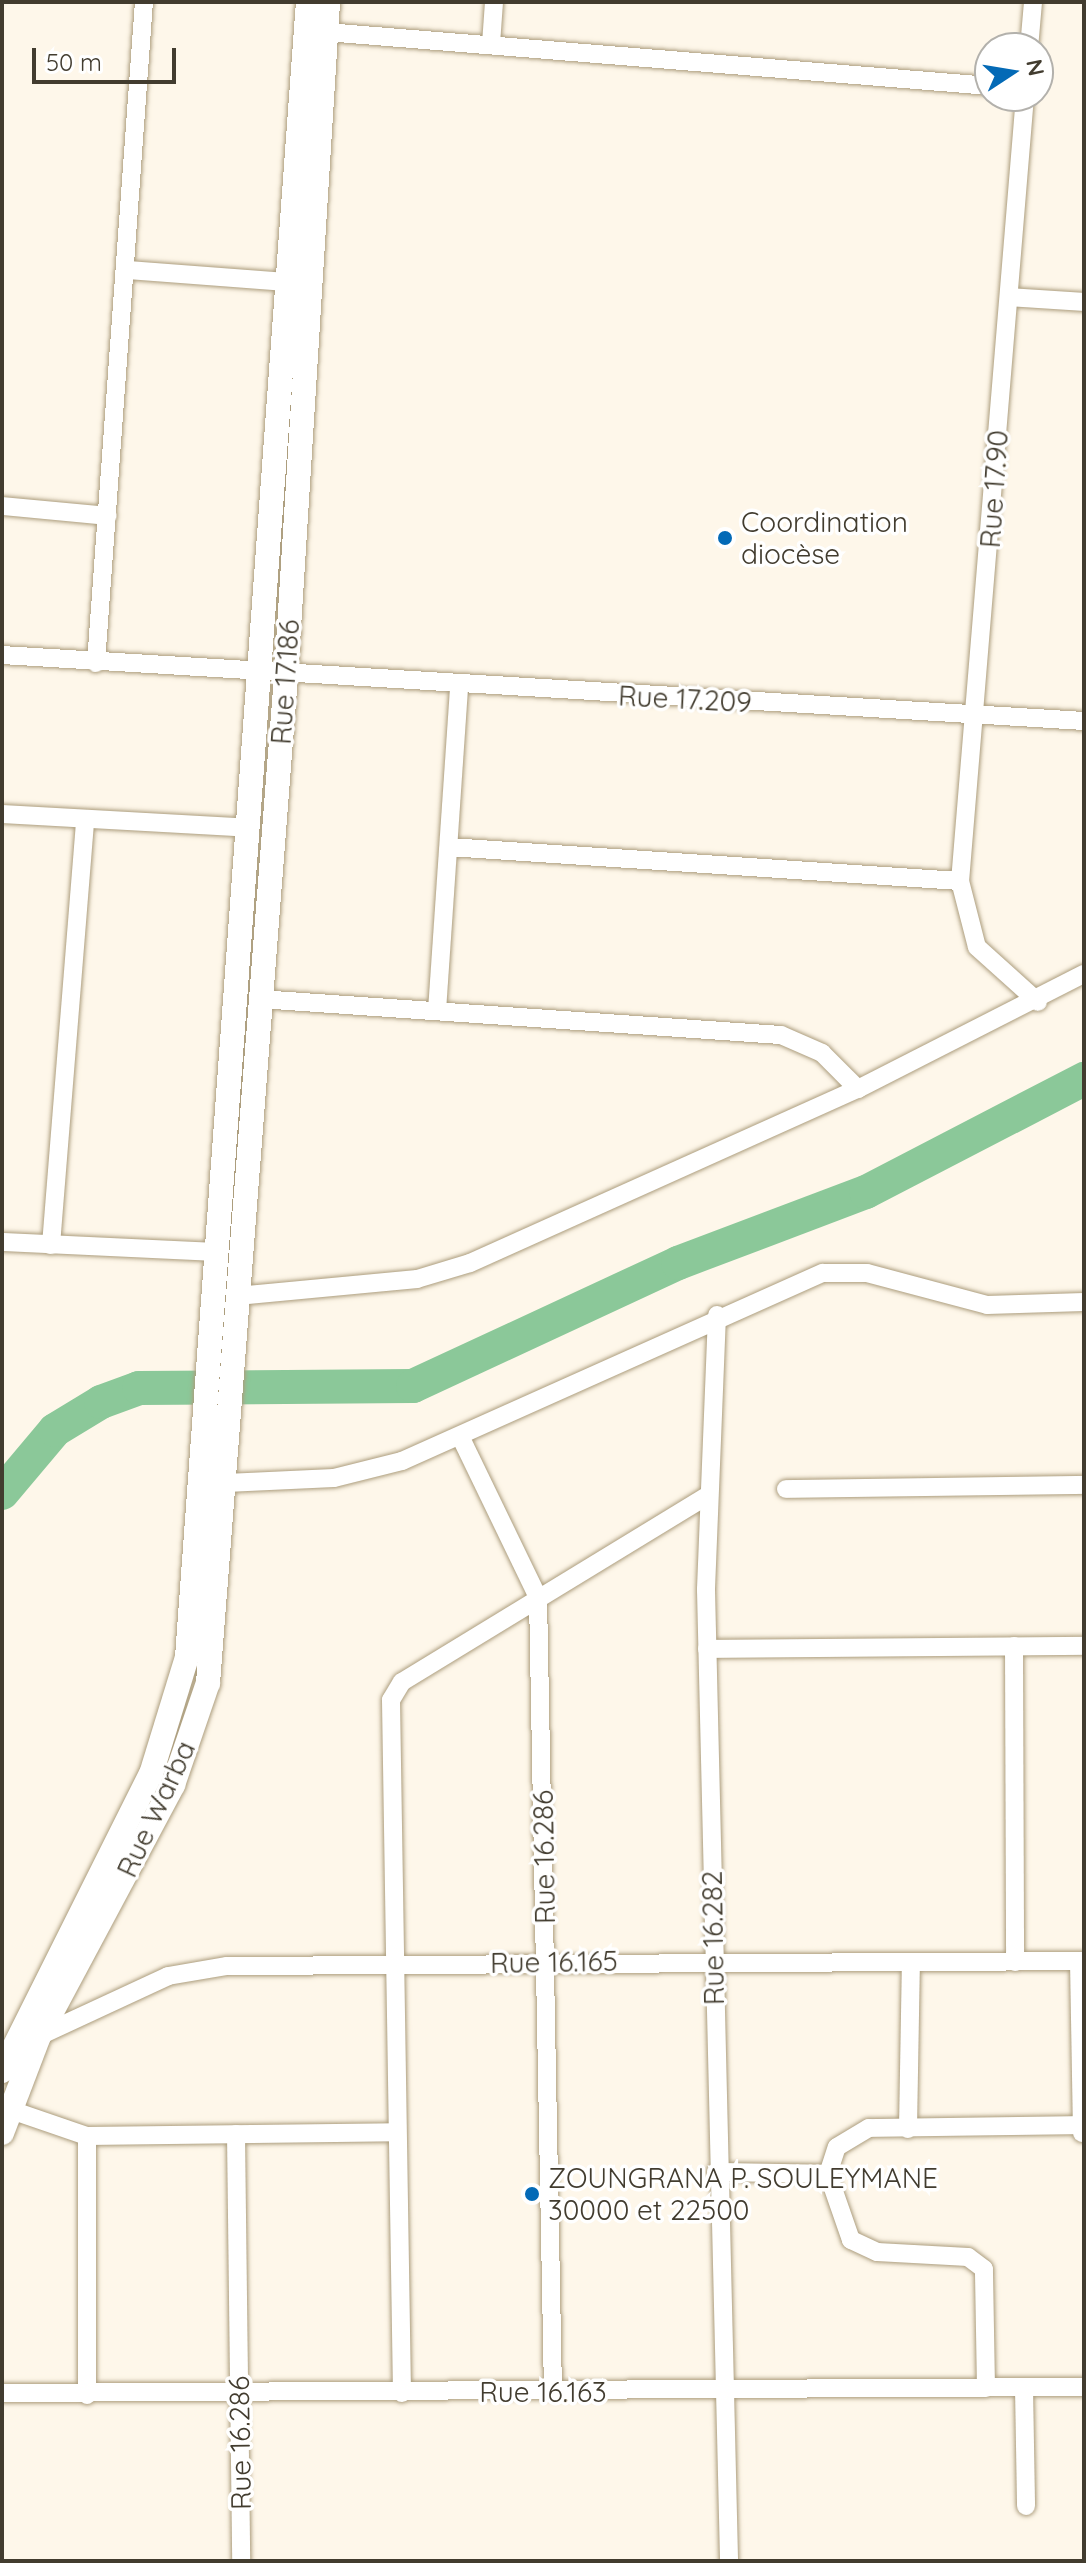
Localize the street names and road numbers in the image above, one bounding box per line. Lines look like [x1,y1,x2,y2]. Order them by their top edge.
street label: Rue 17.90 [973,429,1015,549]
street label: Rue 17.186 [264,618,306,746]
street label: Rue 17.209 [617,679,753,719]
street label: Rue Warba [110,1736,202,1882]
street label: Rue 16.286 [526,1790,562,1924]
street label: Rue 16.282 [695,1870,731,2006]
street label: Rue 16.165 [490,1944,618,1980]
street label: Rue 16.163 [479,2375,607,2409]
street label: Rue 16.286 [222,2376,258,2510]

